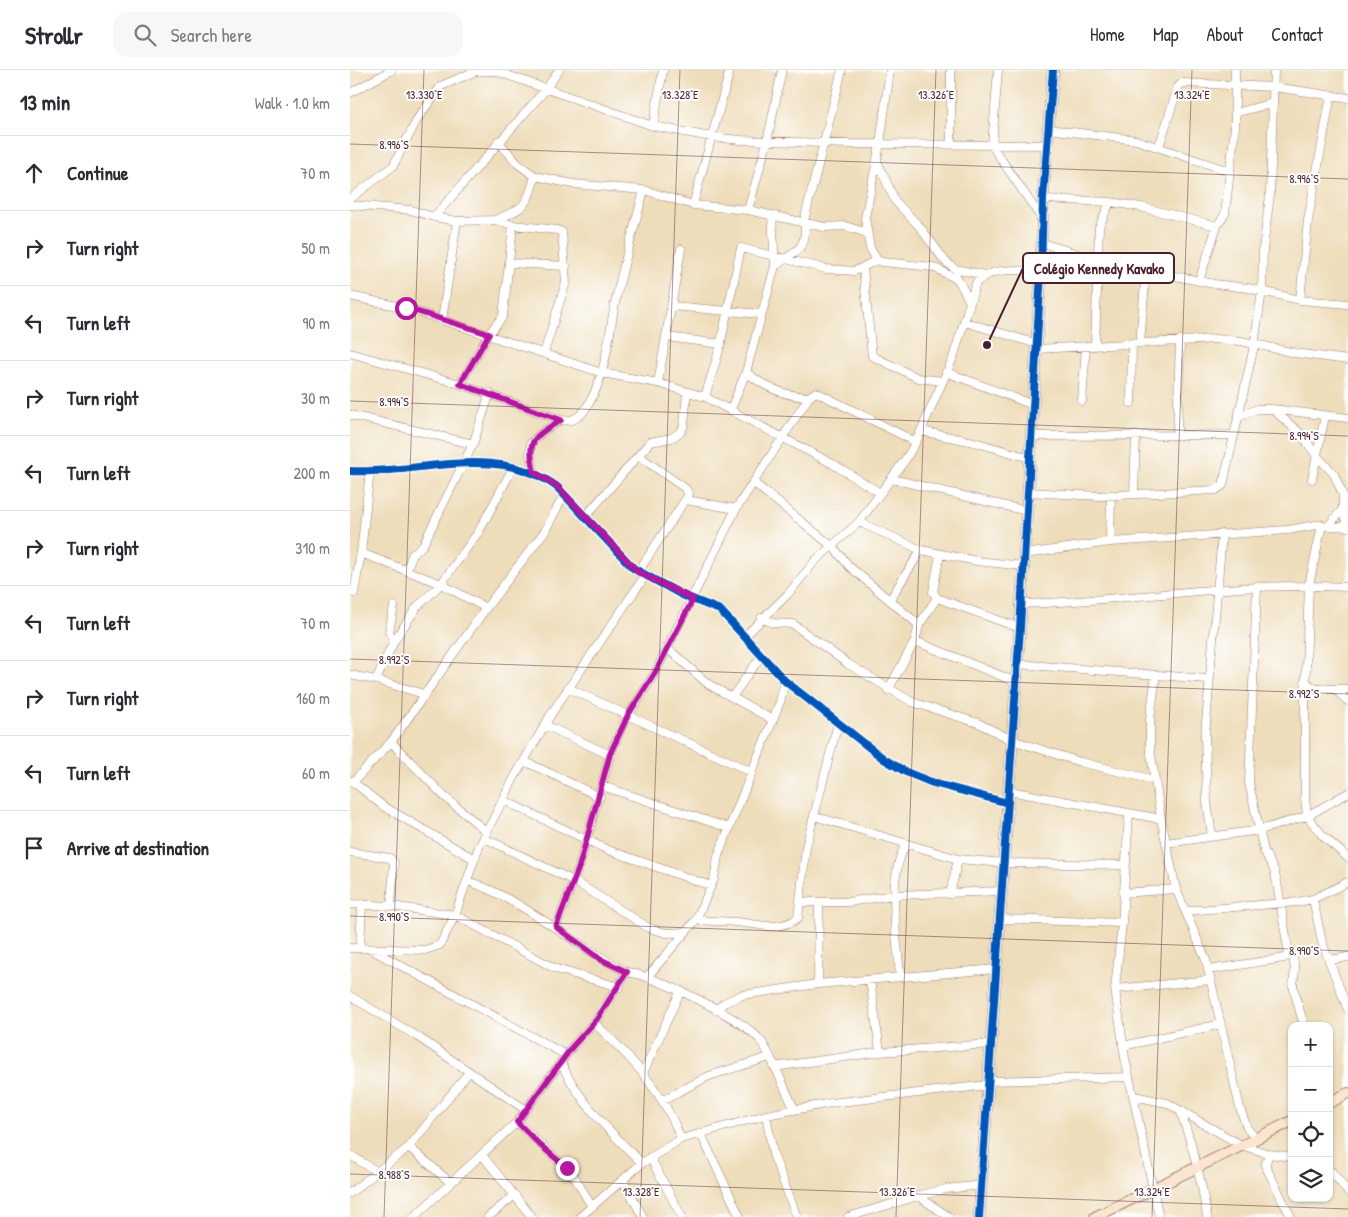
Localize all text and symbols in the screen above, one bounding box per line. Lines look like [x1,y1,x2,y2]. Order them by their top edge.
search box [113,12,463,57]
text: Strollr [25,19,83,51]
icon: search [131,21,159,49]
text: Search here [171,22,252,48]
text: Home [1090,22,1125,47]
text: Map [1153,22,1178,47]
text: About [1206,22,1243,47]
text: Contact [1271,22,1323,47]
text: 13.330°E [406,86,443,103]
text: 13.328°E [662,86,699,103]
text: 13.326°E [918,86,955,103]
text: 13.324°E [1174,86,1211,103]
text: 13 min [20,88,70,117]
text: Walk · 1.0 km [255,92,330,114]
text: 8.996°S [379,136,409,153]
icon: ahead [20,159,48,187]
text: Continue [67,160,128,186]
text: 70 m [300,162,330,184]
text: 8.996°S [1289,170,1319,187]
icon: right [20,234,48,262]
text: Turn right [67,235,138,261]
text: 50 m [302,237,330,259]
callout: Colégio Kennedy Kavako [1023,253,1174,283]
text: Colégio Kennedy Kavako [1034,258,1164,280]
route start [395,297,418,320]
icon: left [20,309,48,337]
text: Turn left [67,310,130,336]
text: 90 m [302,312,330,334]
icon: right [20,384,48,412]
text: Turn right [67,385,138,411]
text: 30 m [301,387,330,409]
text: 8.994°S [379,393,409,410]
text: 8.994°S [1289,427,1319,444]
icon: left [20,459,48,487]
text: Turn left [67,460,130,486]
text: 200 m [294,462,330,484]
icon: right [20,534,48,562]
text: Turn right [67,535,138,561]
text: 310 m [295,537,330,559]
icon: left [20,609,48,637]
text: Turn left [67,610,130,636]
text: 70 m [300,612,330,634]
text: 8.992°S [379,651,410,668]
icon: right [20,684,48,712]
text: Turn right [67,685,138,711]
text: 8.992°S [1289,685,1320,702]
text: 160 m [296,687,330,709]
icon: left [20,759,48,787]
text: Turn left [67,760,130,786]
text: 60 m [302,762,330,784]
icon: arrive [20,834,48,862]
text: Arrive at destination [67,835,209,861]
text: 8.990°S [379,908,410,925]
text: 8.990°S [1289,942,1320,959]
map controls [1288,1022,1333,1202]
button: + [1288,1022,1333,1067]
button: − [1288,1067,1333,1112]
button: locate [1288,1112,1333,1157]
route end [556,1157,579,1180]
button: layers [1288,1157,1333,1202]
text: 8.988°S [379,1166,410,1183]
text: 13.328°E [623,1183,660,1200]
text: 13.326°E [879,1183,916,1200]
text: 13.324°E [1134,1183,1171,1200]

